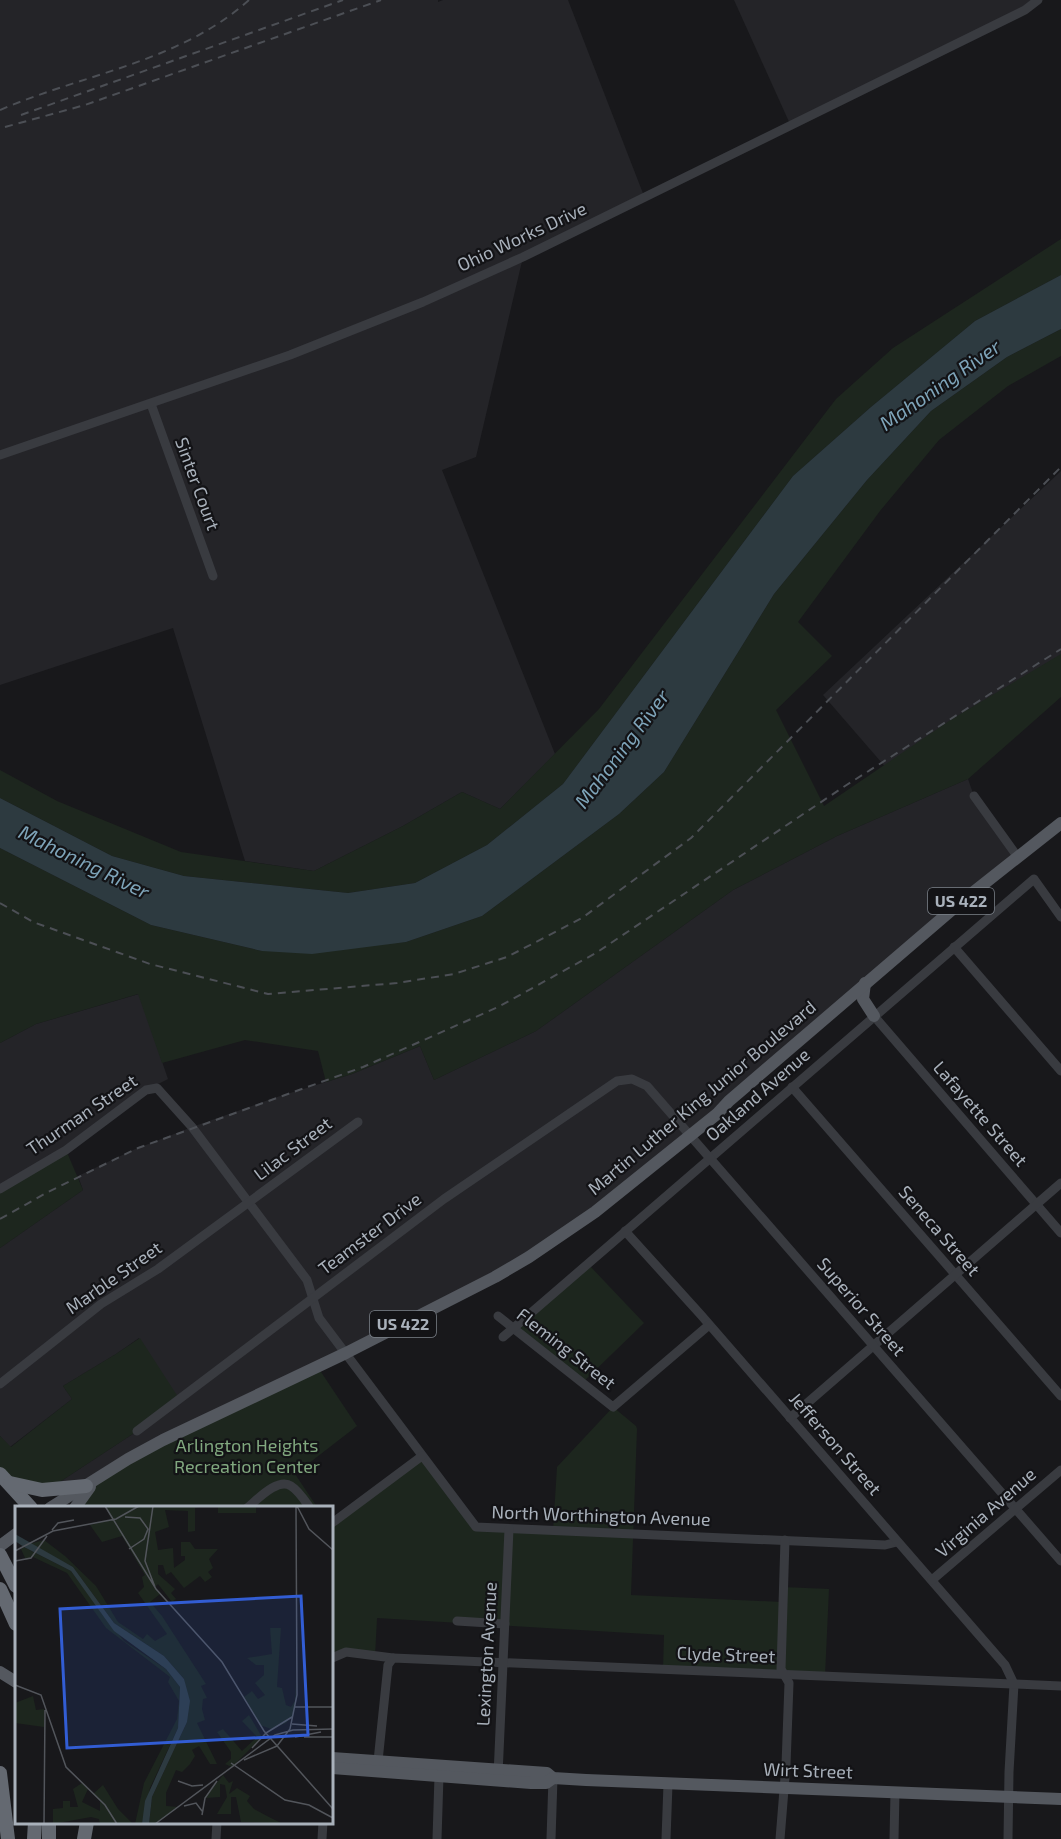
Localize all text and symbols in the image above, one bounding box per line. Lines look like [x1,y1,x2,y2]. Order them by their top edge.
street label: Ohio Works Drive [453,197,590,276]
water label: Mahoning River [874,333,1005,435]
street label: Sinter Court [171,434,225,533]
water label: Mahoning River [569,683,674,812]
water label: Mahoning River [15,819,155,904]
road number: US 422 [928,888,994,914]
street label: Martin Luther King Junior Boulevard [583,995,820,1199]
street label: Oakland Avenue [701,1043,814,1146]
street label: Lafayette Street [929,1056,1033,1171]
street label: Thurman Street [22,1069,141,1159]
street label: Lilac Street [249,1112,336,1185]
street label: Seneca Street [895,1181,985,1280]
street label: Teamster Drive [314,1187,425,1279]
street label: Marble Street [61,1236,166,1318]
street label: Superior Street [813,1253,911,1360]
street label: Fleming Street [513,1303,621,1394]
road number: US 422 [370,1311,436,1337]
street label: Jefferson Street [785,1387,887,1499]
park label: Arlington Heights Recreation Center [174,1434,320,1477]
street label: Virginia Avenue [931,1463,1040,1562]
street label: North Worthington Avenue [491,1500,711,1530]
inset map [15,1506,333,1824]
street label: Lexington Avenue [471,1581,501,1727]
street label: Clyde Street [676,1641,776,1667]
street label: Wirt Street [763,1757,853,1783]

